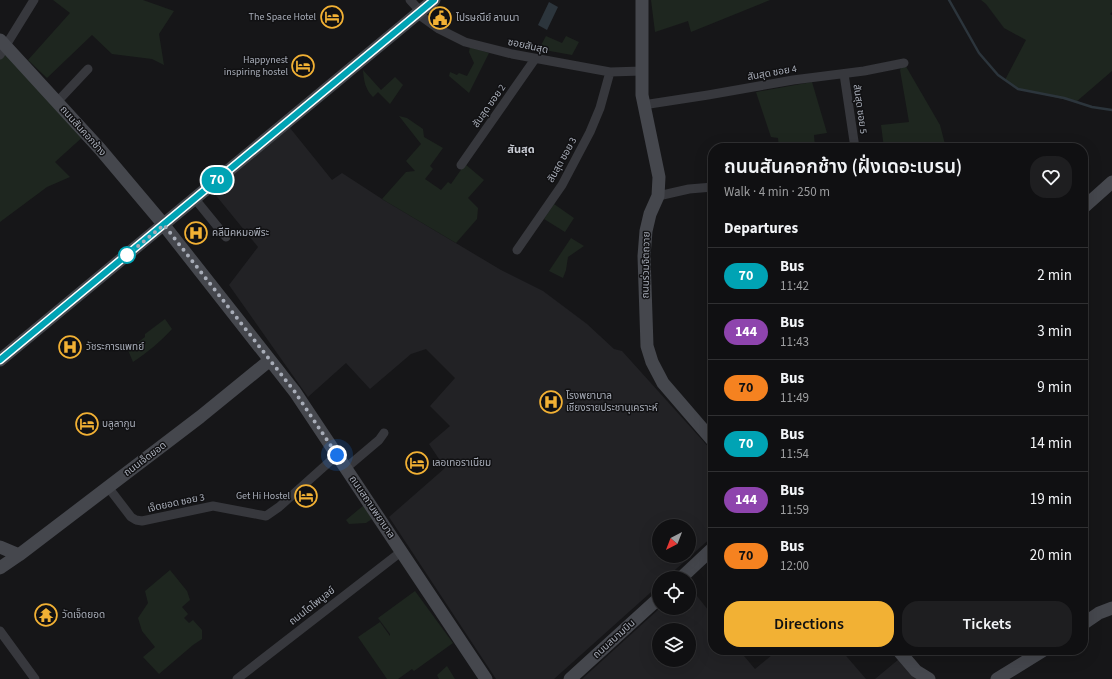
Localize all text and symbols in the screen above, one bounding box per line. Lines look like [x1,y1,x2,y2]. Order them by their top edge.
hotel icon: The Space Hotel [319,4,345,30]
public building icon: ไปรษณีย์ ลานนา [427,5,453,31]
place label: The Space Hotel [249,10,316,24]
place label: ไปรษณีย์ ลานนา [455,11,519,25]
street label: ซอยสันสุด [507,35,549,57]
place label: Happynest inspiring hostel [224,53,289,79]
hotel icon: Happynest inspiring hostel [290,53,316,79]
street label: สันสุด ซอย 4 [746,62,798,84]
street label: สันสุด ซอย 2 [469,82,509,130]
street label: สันสุด ซอย 5 [850,83,870,135]
street label: ถนนสันคอกช้าง [57,103,109,159]
street label: สันสุด ซอย 3 [544,135,580,185]
district label: สันสุด [507,142,535,157]
text: ถนนสันคอกช้าง (ฝั่งเดอะเบรน) [724,154,962,181]
button: heart [1030,156,1072,198]
line badge: 70 [199,167,235,193]
text: 70 [210,170,224,190]
text: Walk · 4 min · 250 m [724,183,830,201]
text: Departures [724,218,798,239]
hospital icon: คลีนิคหมอพีระ [183,220,209,246]
place label: คลีนิคหมอพีระ [212,226,269,240]
street label: ถนนร่วมจิตถวาย [638,231,654,299]
unlabelled marker [118,246,136,264]
text: Bus [780,256,804,277]
text: 2 min [1037,265,1072,286]
text: 70 [739,266,753,286]
text: 11:42 [780,277,809,295]
text: Bus [780,312,804,333]
text: 3 min [1037,321,1072,342]
text: 144 [735,322,757,342]
text: 11:43 [780,333,809,351]
hospital icon: วัชระการแพทย์ [57,334,83,360]
place label: วัชระการแพทย์ [86,340,144,354]
text: Bus [780,368,804,389]
text: 9 min [1037,377,1072,398]
text: 70 [739,378,753,398]
hospital icon: โรงพยาบาล เชียงรายประชานุเคราะห์ [538,389,564,415]
place label: โรงพยาบาล เชียงรายประชานุเคราะห์ [566,389,658,415]
text: 11:49 [780,389,809,407]
hotel icon: บลูลากูน [74,411,100,437]
place label: บลูลากูน [102,417,136,431]
text: Bus [780,424,804,445]
text: 14 min [1030,433,1072,454]
text: 70 [739,434,753,454]
street label: ถนนเจ็ดยอด [121,438,169,480]
your location [327,445,347,465]
text: 11:54 [780,445,809,463]
hotel icon: เลอเทอราเนียม [404,450,430,476]
place label: เลอเทอราเนียม [432,456,491,470]
street label: ถนนสถานพยาบาล [346,473,398,541]
text: Bus [780,480,804,501]
hotel icon: Get Hi Hostel [293,483,319,509]
place label: Get Hi Hostel [236,489,290,503]
text: 19 min [1030,489,1072,510]
street label: เจ็ดยอด ซอย 3 [146,490,206,516]
text: 144 [735,490,757,510]
text: 11:59 [780,501,809,519]
north arrow [652,519,696,563]
map controls [652,519,696,667]
text: Bus [780,536,804,557]
text: 20 min [1030,545,1072,566]
text: 70 [739,546,753,566]
text: 12:00 [780,557,809,575]
button: locate [652,571,696,615]
street label: ถนนโตไพบูลย์ [286,583,338,628]
button: Directions [724,601,894,647]
button: Tickets [902,601,1072,647]
temple icon: วัดเจ็ดยอด [33,602,59,628]
place label: วัดเจ็ดยอด [62,608,105,622]
street label: ถนนสนามบิน [590,616,638,662]
button: layers [652,623,696,667]

